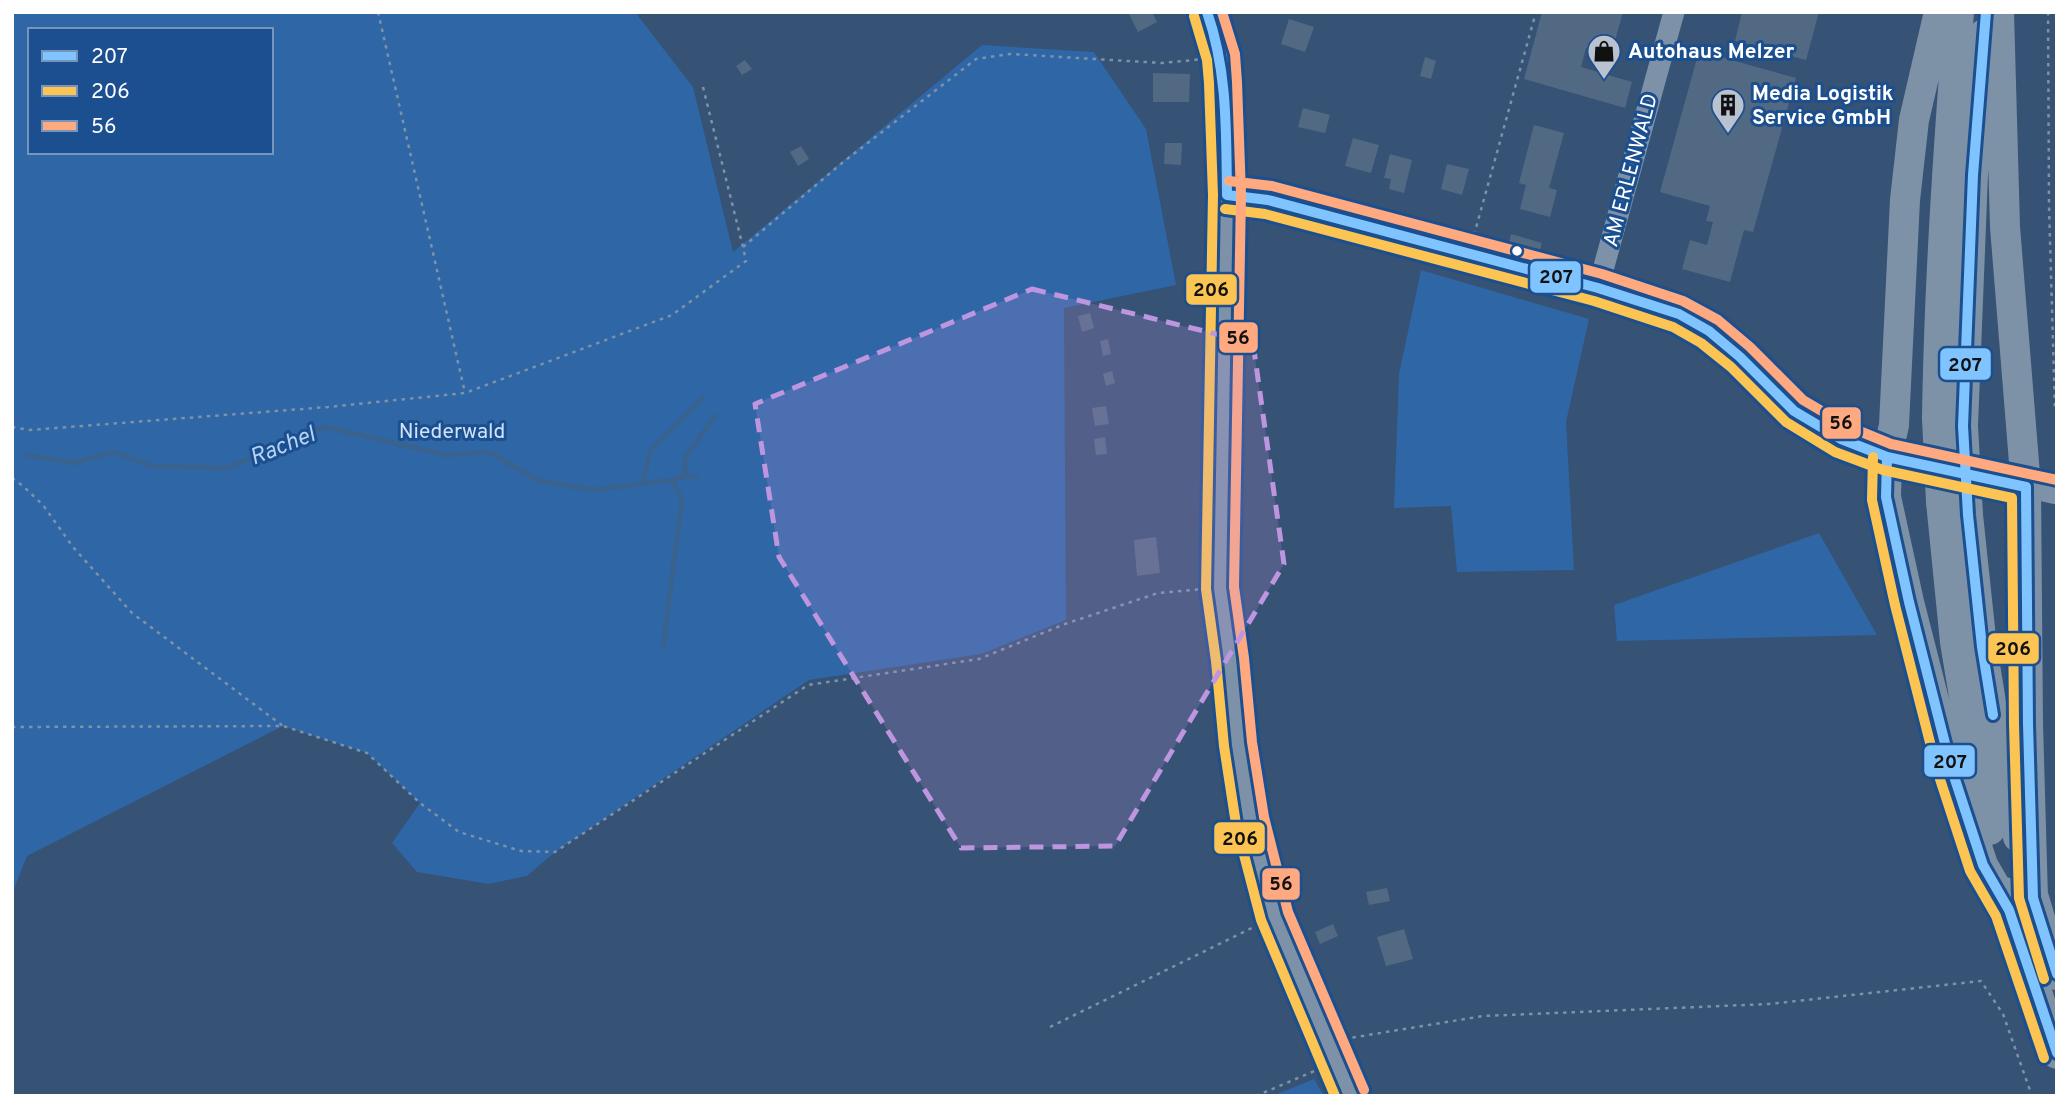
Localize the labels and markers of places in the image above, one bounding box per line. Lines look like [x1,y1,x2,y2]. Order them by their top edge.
shop icon: Autohaus Melzer [1585,32,1623,81]
place label: Autohaus Melzer [1628,39,1795,66]
place label: Media Logistik Service GmbH [1752,81,1894,132]
building icon: Media Logistik Service GmbH [1709,86,1747,135]
unlabelled marker [1510,244,1524,258]

